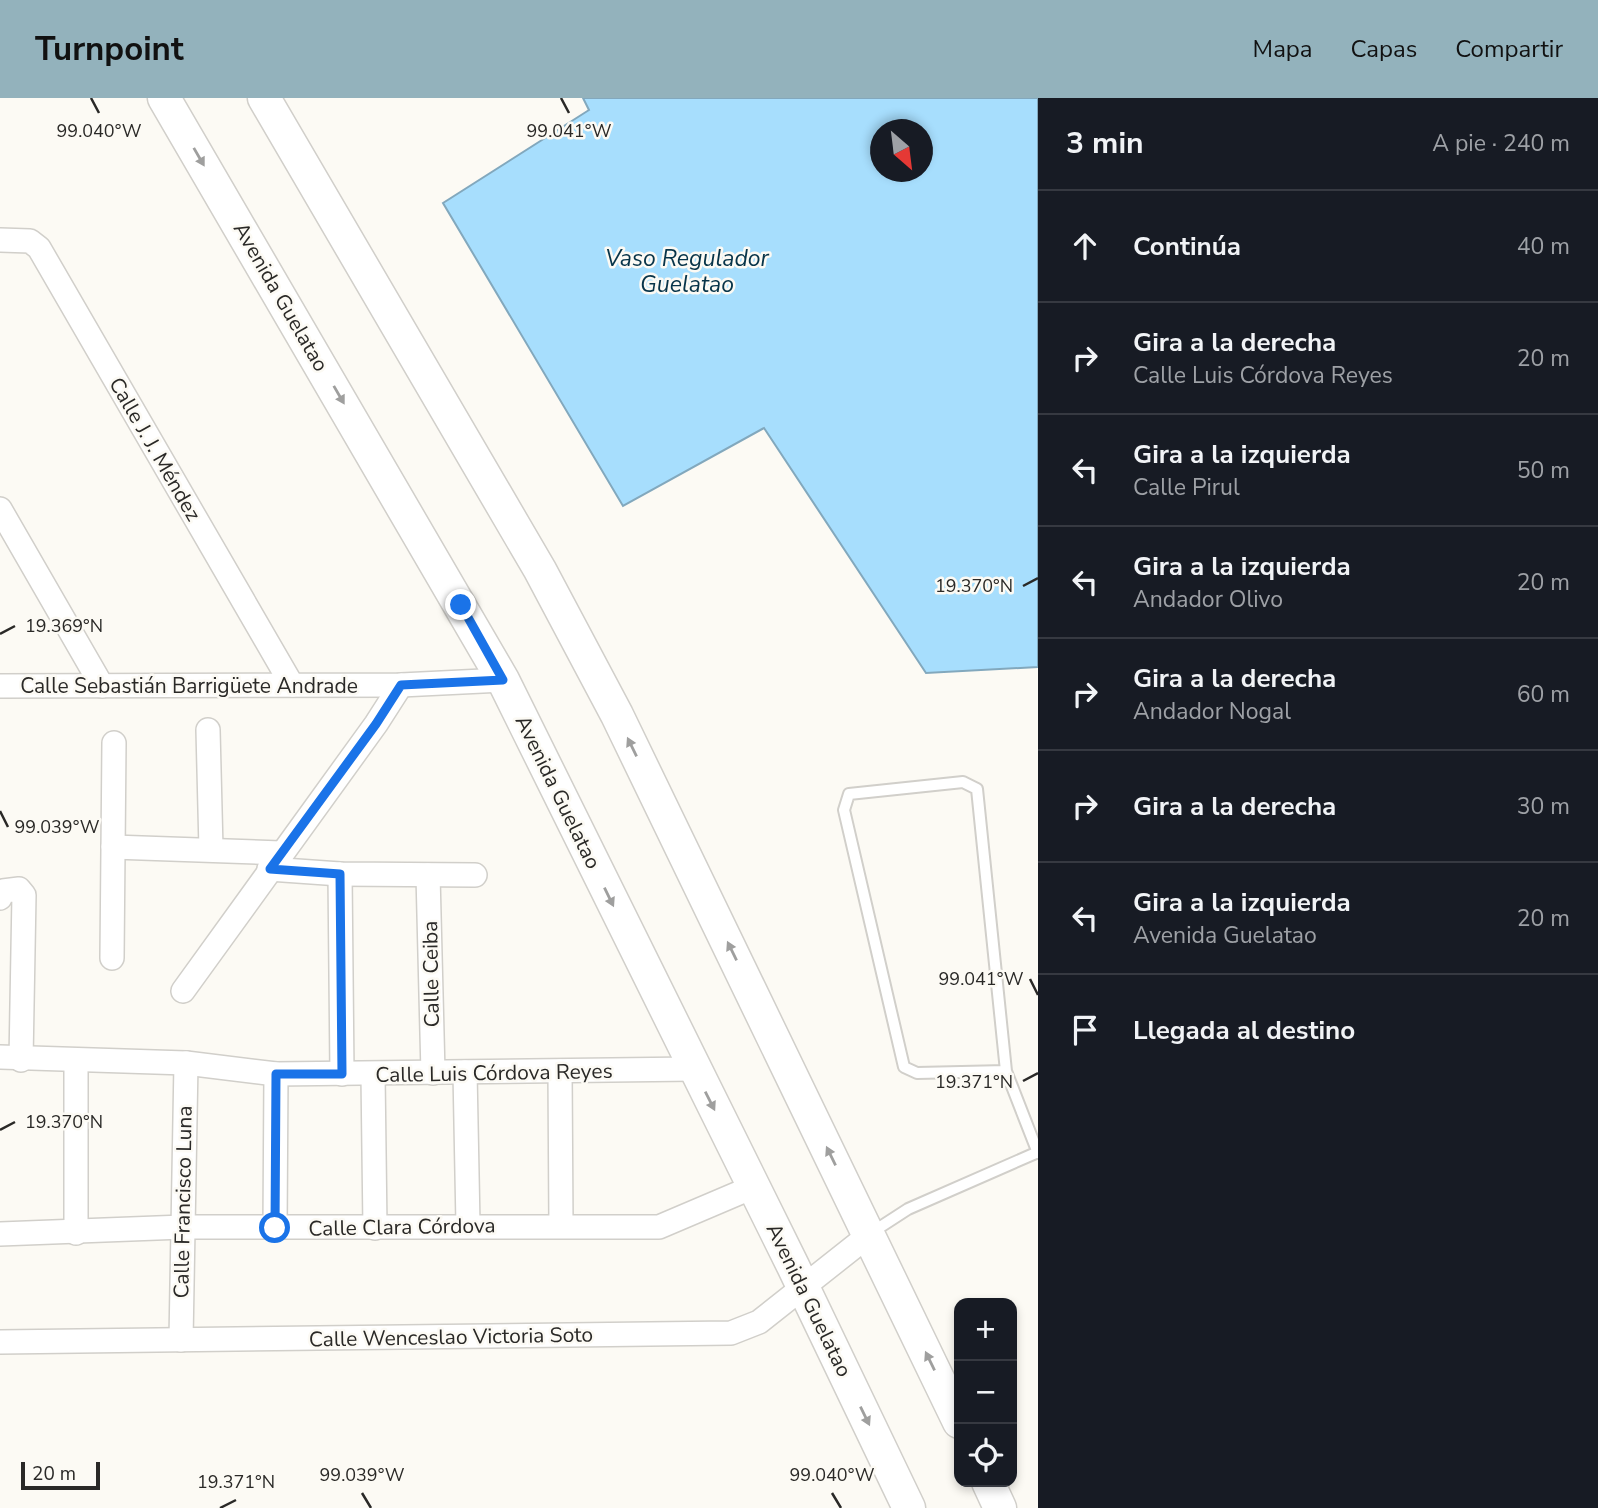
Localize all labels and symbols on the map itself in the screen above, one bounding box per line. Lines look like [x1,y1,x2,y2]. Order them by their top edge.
text: 99.040°W [57,119,142,143]
text: 99.041°W [527,119,612,143]
north arrow [870,119,933,182]
one-way arrow [192,147,205,166]
street label: Avenida Guelatao [227,217,335,377]
water label: Vaso Regulador Guelatao [605,243,770,300]
street label: Calle J. J. Méndez [103,372,208,526]
one-way arrow [332,386,345,405]
text: 19.370°N [935,574,1013,598]
route end [445,589,476,620]
text: 19.369°N [25,614,103,638]
street label: Calle Sebastián Barrigüete Andrade [20,672,358,700]
street label: Avenida Guelatao [509,710,607,874]
one-way arrow [627,737,638,757]
text: 99.039°W [15,815,100,839]
one-way arrow [604,887,615,907]
street label: Calle Ceiba [416,920,446,1028]
one-way arrow [726,941,737,961]
text: 99.041°W [939,967,1024,991]
street label: Calle Luis Córdova Reyes [375,1057,613,1089]
text: 19.371°N [935,1070,1013,1094]
one-way arrow [704,1091,716,1111]
street label: Calle Francisco Luna [167,1105,199,1299]
text: 19.370°N [25,1110,103,1134]
one-way arrow [825,1146,836,1166]
street label: Calle Clara Córdova [308,1211,496,1243]
route start [259,1212,290,1243]
street label: Avenida Guelatao [760,1218,858,1382]
street label: Calle Wenceslao Victoria Soto [309,1321,593,1353]
one-way arrow [924,1351,935,1371]
one-way arrow [859,1406,870,1426]
scale bar [21,1459,100,1491]
text: 99.039°W [320,1463,405,1487]
text: 99.040°W [790,1463,875,1487]
text: 19.371°N [197,1470,275,1494]

